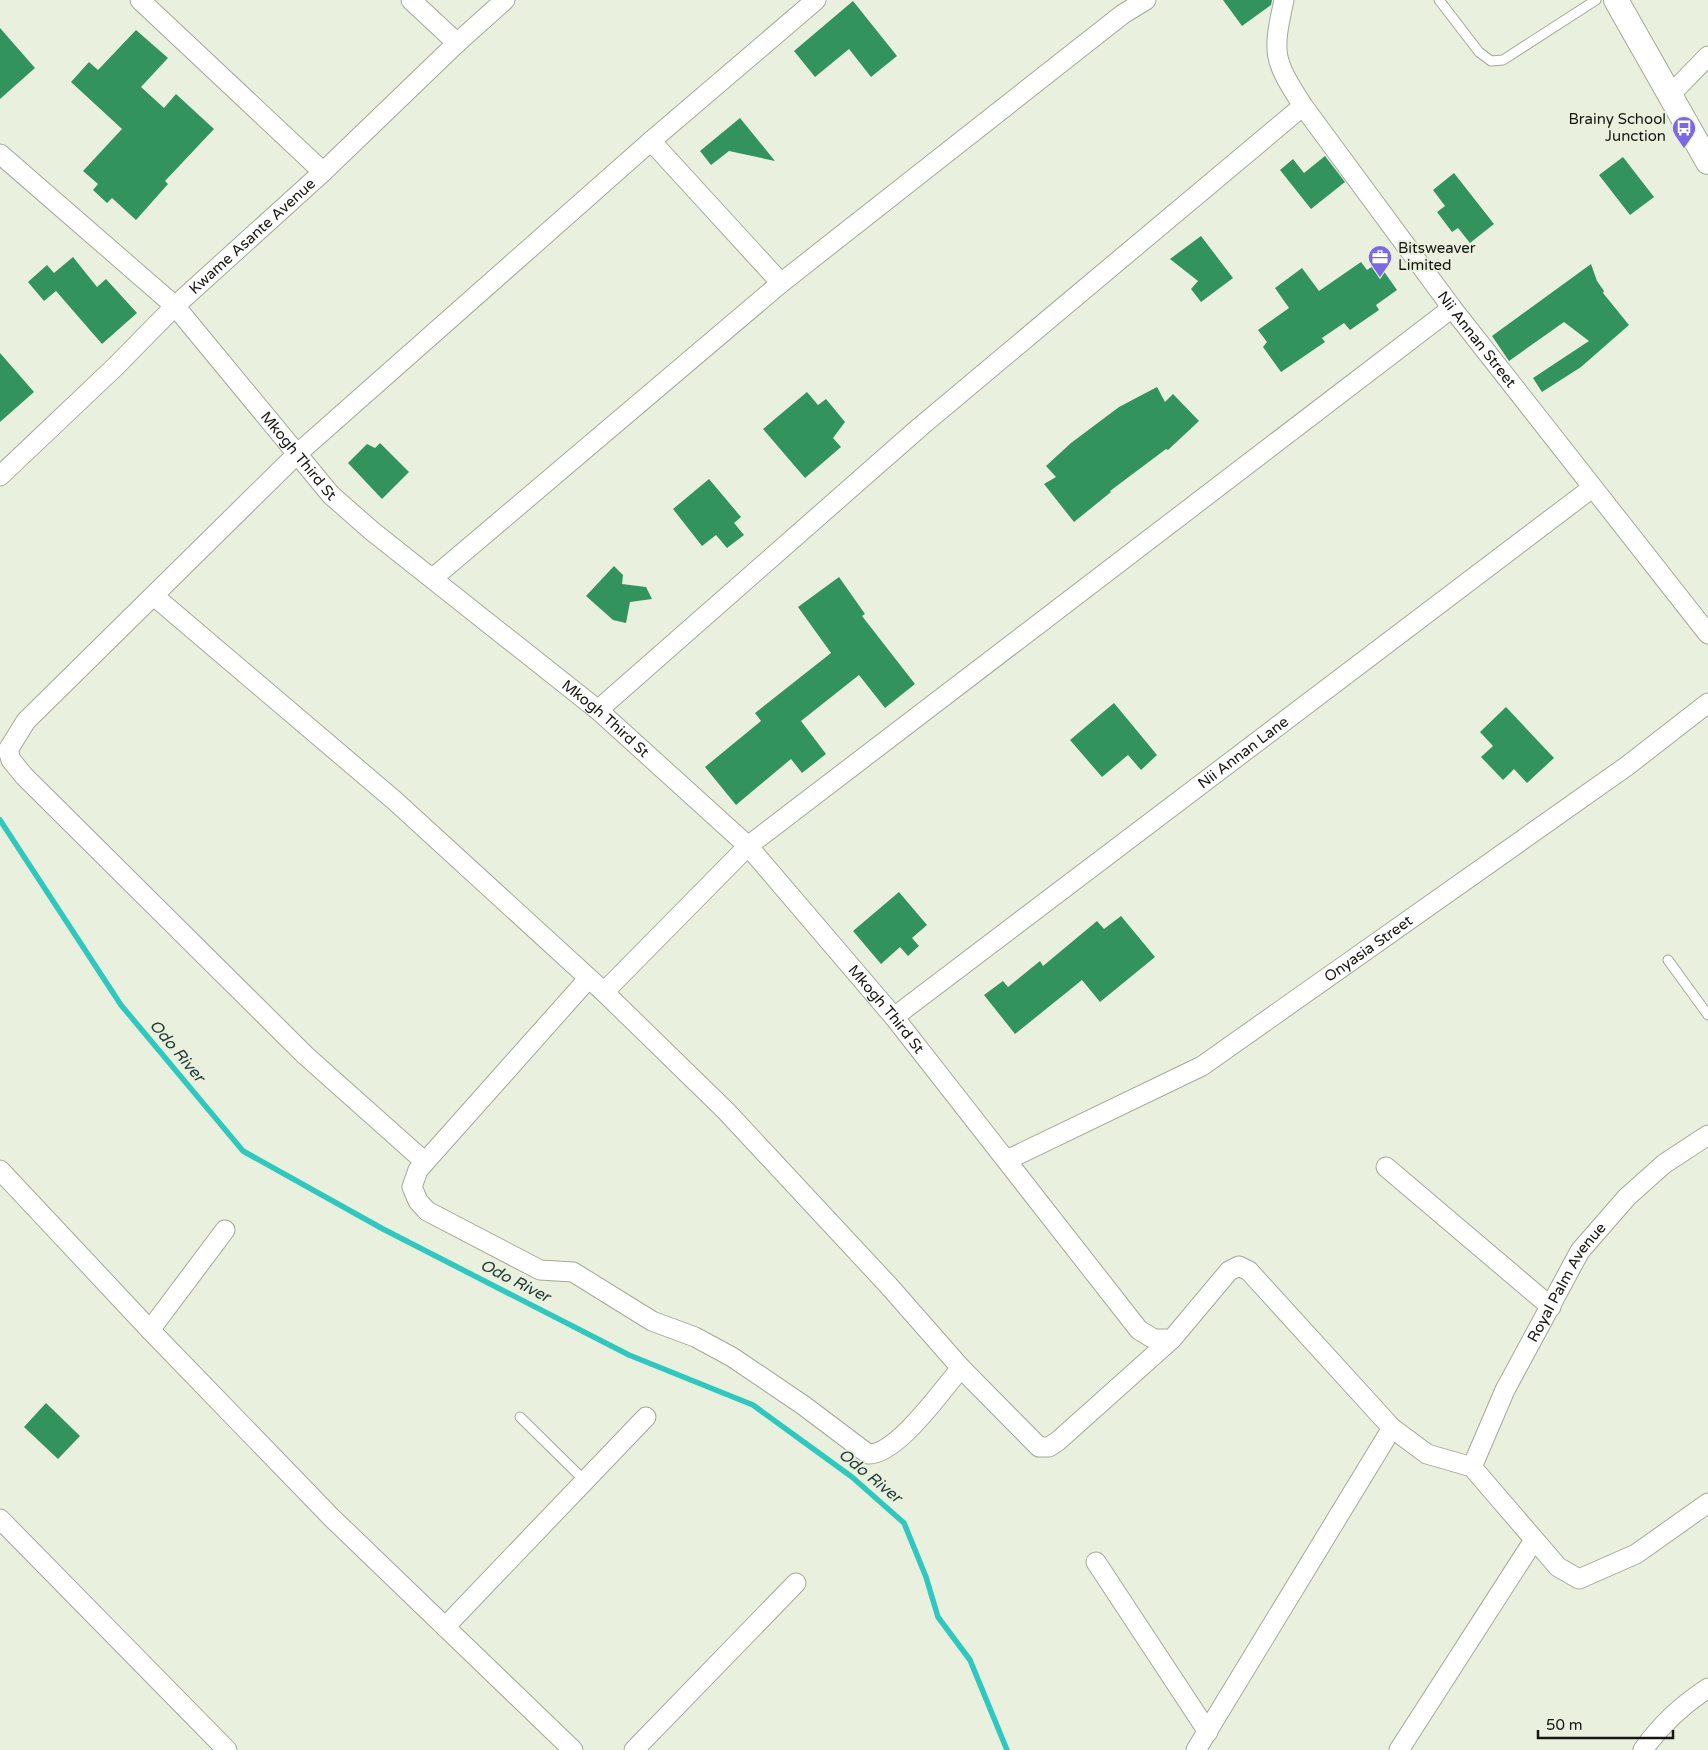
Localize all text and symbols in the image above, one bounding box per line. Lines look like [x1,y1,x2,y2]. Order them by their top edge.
place label: Brainy School Junction [1568,110,1666,145]
bus stop icon: Brainy School Junction [1671,115,1697,149]
street label: Kwame Asante Avenue [185,174,319,298]
place label: Bitsweaver Limited [1398,239,1476,274]
office icon: Bitsweaver Limited [1367,244,1393,278]
street label: Nii Annan Street [1434,288,1520,391]
street label: Mkogh Third St [257,408,340,505]
street label: Mkogh Third St [558,676,653,761]
street label: Nii Annan Lane [1194,712,1292,793]
street label: Onyasia Street [1321,911,1416,986]
street label: Mkogh Third St [844,961,928,1057]
water label: Odo River [145,1016,210,1088]
street label: Royal Palm Avenue [1524,1219,1610,1345]
water label: Odo River [477,1255,555,1308]
water label: Odo River [834,1444,907,1509]
scale bar [1538,1708,1673,1740]
text: 50 m [1546,1716,1583,1734]

